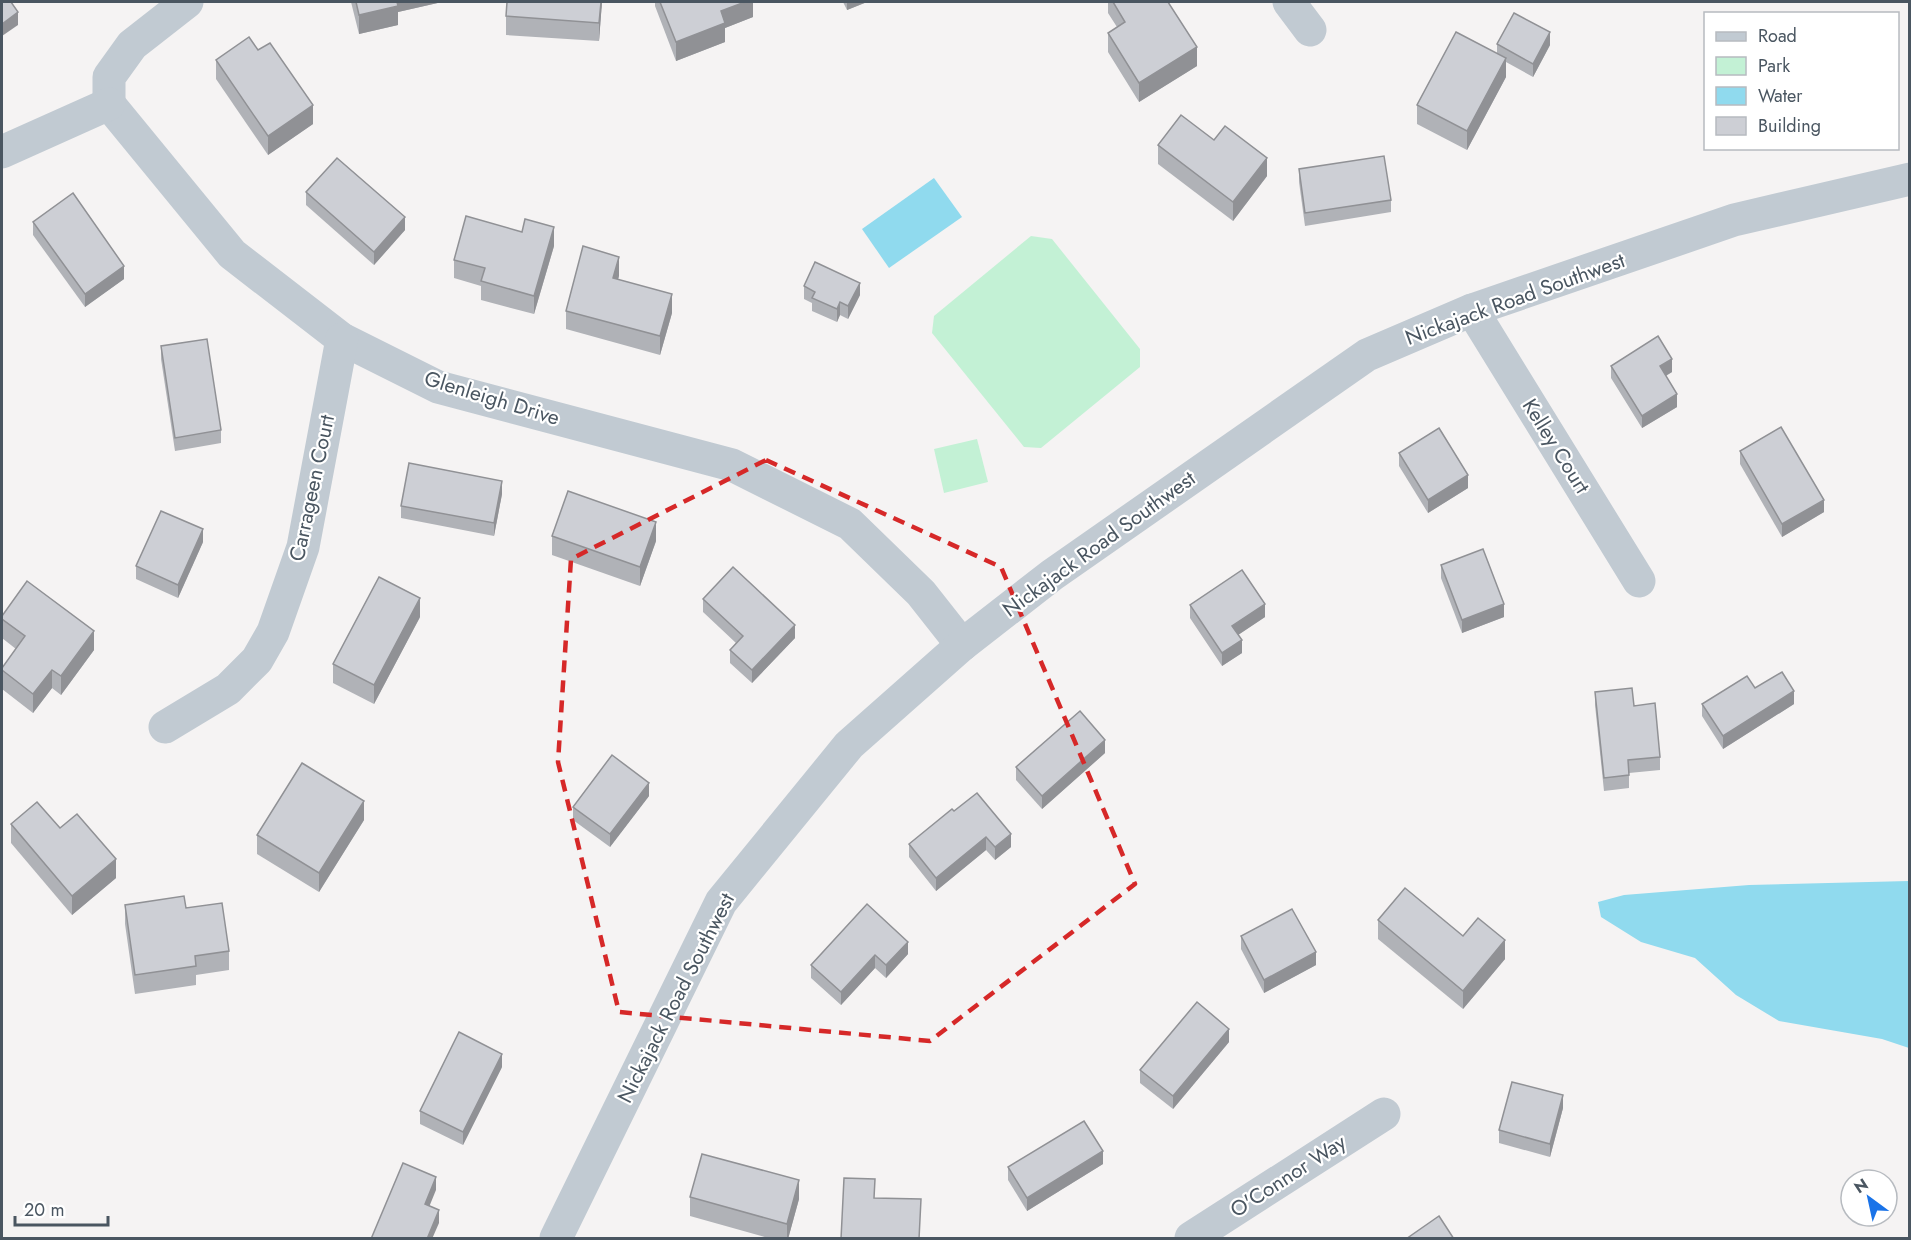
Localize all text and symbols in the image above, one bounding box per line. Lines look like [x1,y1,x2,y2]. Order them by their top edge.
legend [1704,12,1899,150]
text: Road [1758,23,1797,49]
text: Park [1758,53,1790,79]
text: Water [1758,83,1803,109]
text: Building [1758,113,1821,139]
street label: Nickajack Road Southwest [1401,245,1629,353]
street label: Glenleigh Drive [421,363,564,433]
street label: Kelley Court [1515,393,1597,499]
street label: Carrageen Court [282,412,342,564]
street label: Nickajack Road Southwest [996,464,1202,624]
street label: Nickajack Road Southwest [610,888,742,1108]
street label: O'Connor Way [1224,1127,1352,1225]
north arrow [1839,1168,1899,1228]
text: N [1850,1173,1873,1199]
scale bar [15,1189,108,1227]
text: 20 m [24,1197,64,1223]

